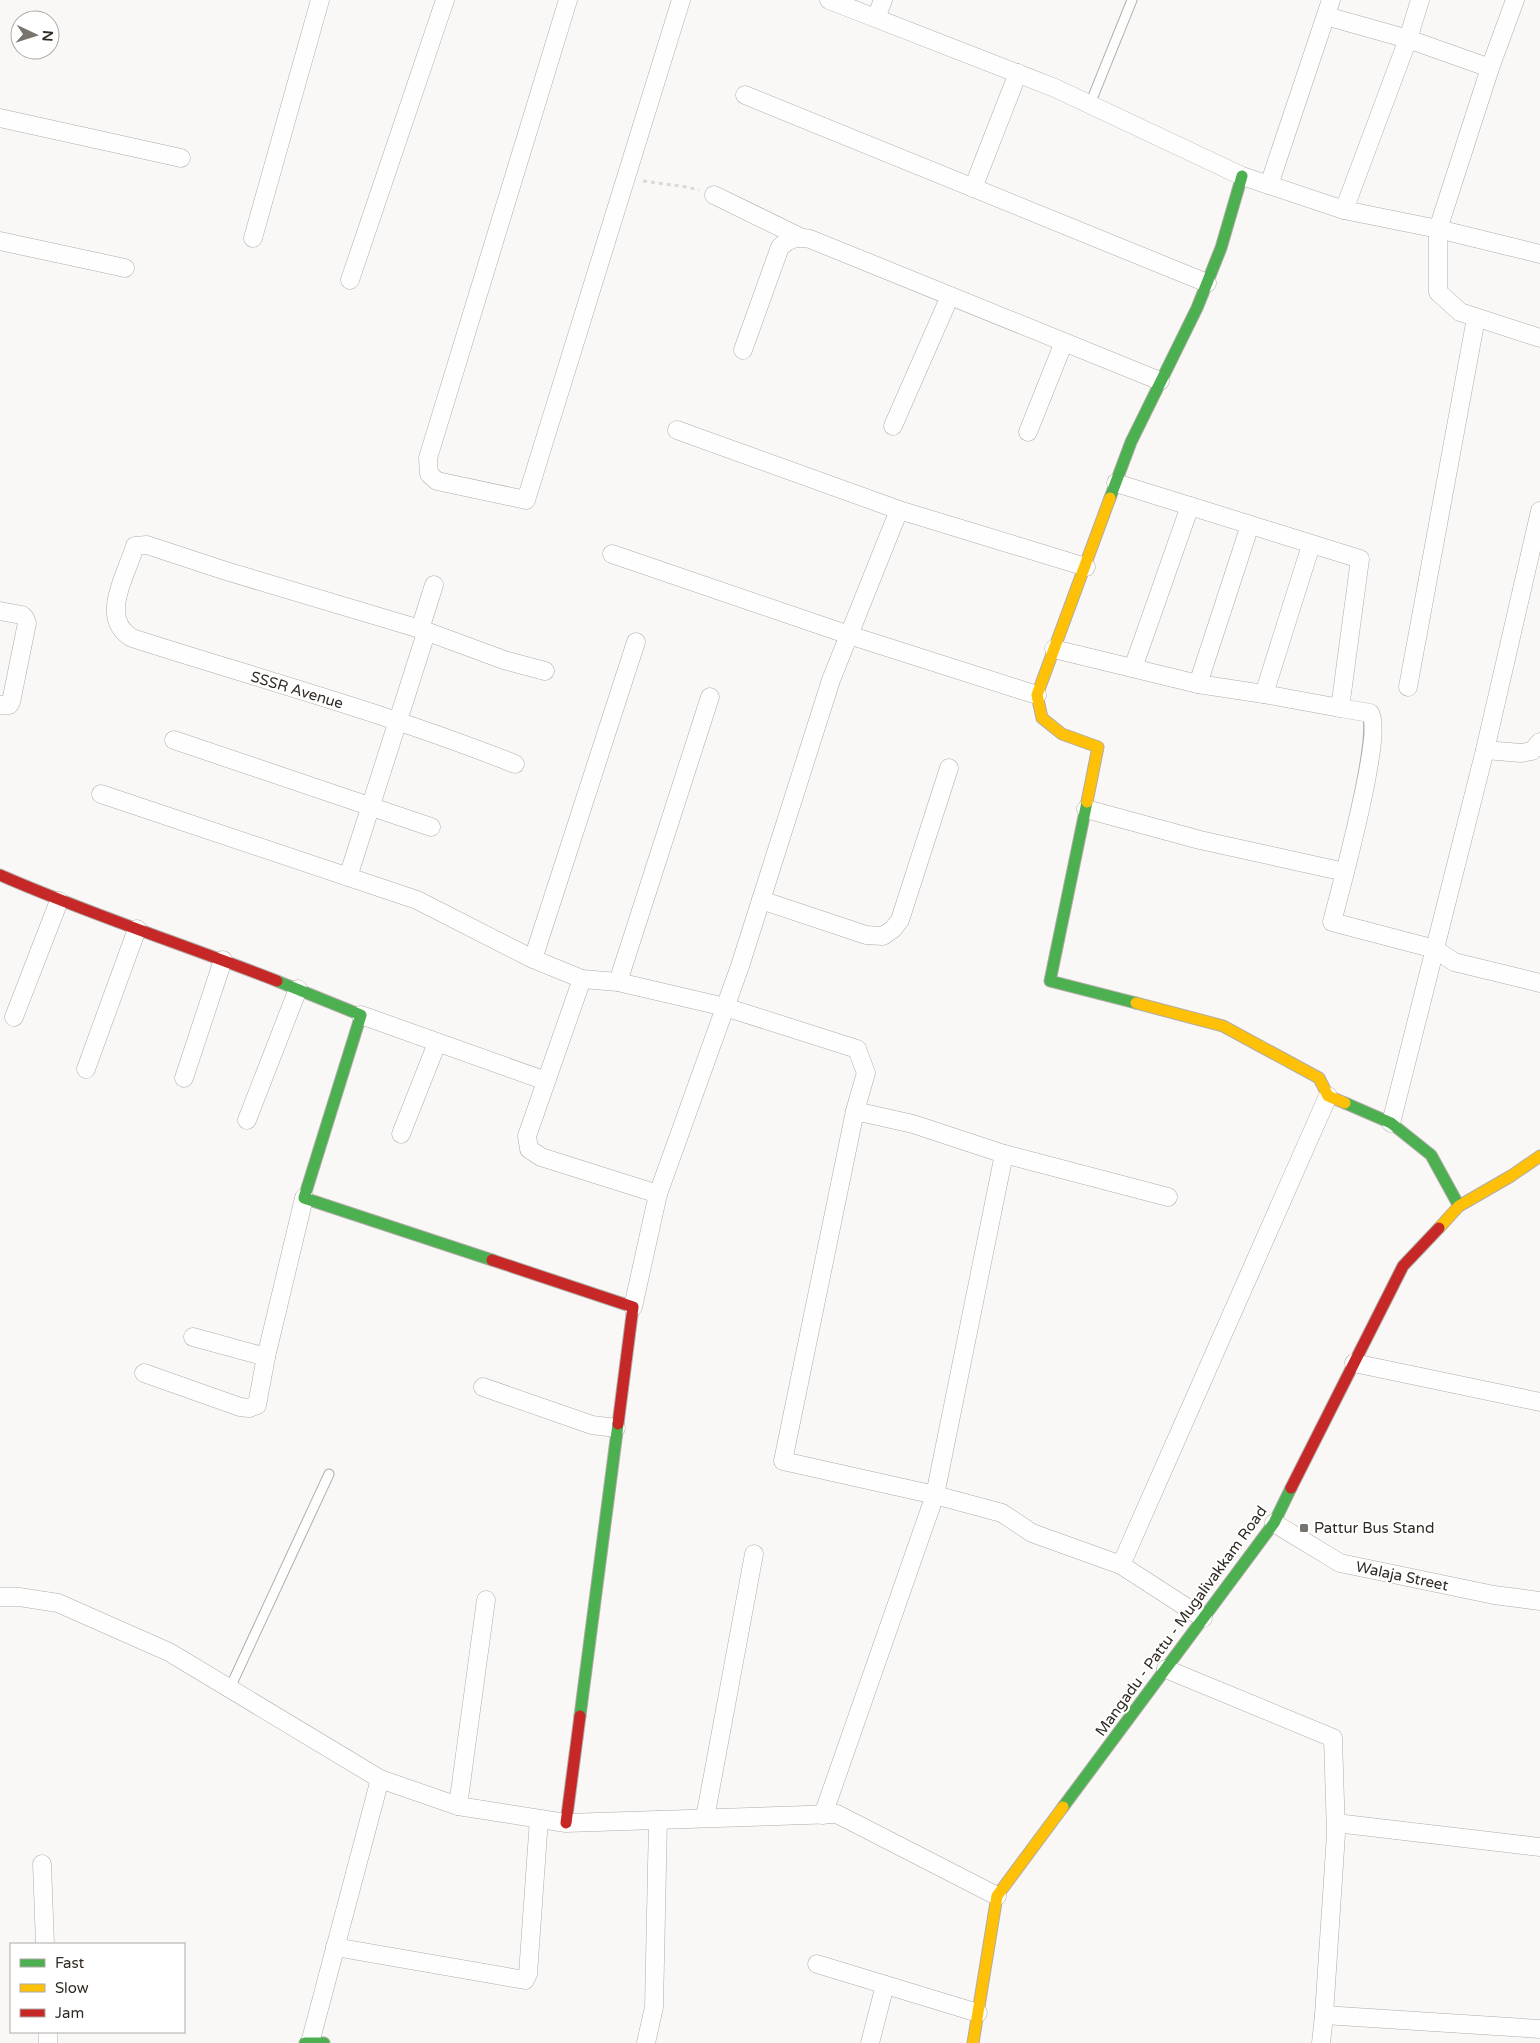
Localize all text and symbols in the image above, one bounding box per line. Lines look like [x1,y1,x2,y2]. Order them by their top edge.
north arrow [10,10,60,60]
text: N [39,30,56,42]
street label: SSSR Avenue [248,667,346,713]
street label: Mangadu - Pattu - Mugalivakkam Road [1091,1502,1271,1740]
place label: Pattur Bus Stand [1314,1519,1434,1537]
marker: Pattur Bus Stand [1298,1522,1310,1534]
street label: Walaja Street [1354,1557,1450,1595]
legend [10,1943,185,2033]
text: Fast [55,1954,85,1972]
text: Slow [55,1979,89,1997]
text: Jam [55,2004,84,2022]

